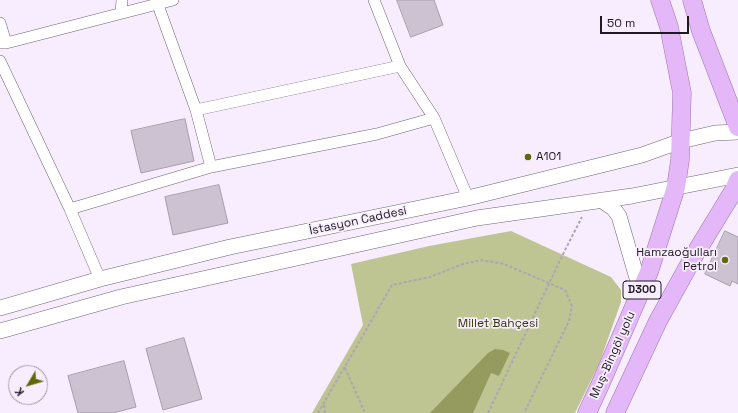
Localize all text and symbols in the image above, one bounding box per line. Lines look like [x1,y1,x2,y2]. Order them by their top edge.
scale bar [602,8,691,34]
text: 50 m [607,15,635,31]
place label: A101 [536,150,561,164]
marker: A101 [523,152,533,162]
street label: İstasyon Caddesi [308,204,408,238]
place label: Hamzaoğulları Petrol [636,246,717,274]
marker: Hamzaoğulları Petrol [720,255,730,265]
road number: D300 [623,281,661,299]
street label: Muş-Bingöl yolu [587,309,639,401]
park label: Millet Bahçesi [458,317,538,331]
north arrow [8,365,48,405]
text: K [12,385,27,399]

